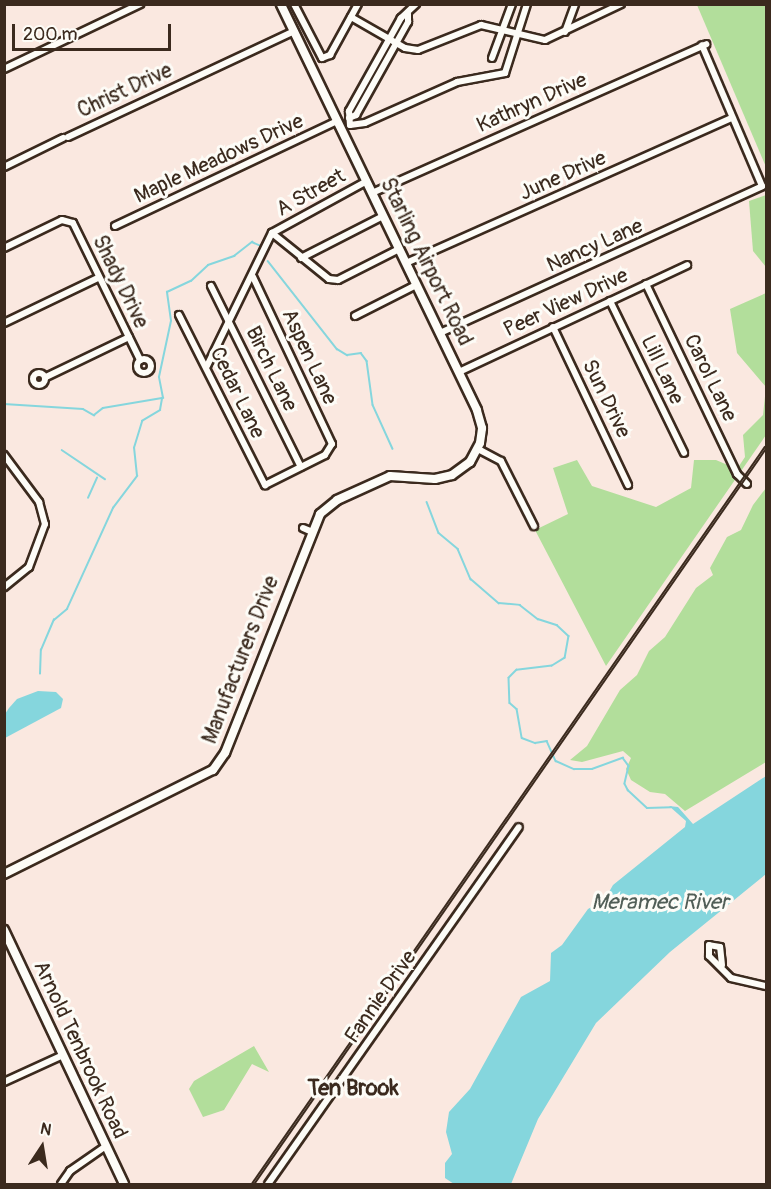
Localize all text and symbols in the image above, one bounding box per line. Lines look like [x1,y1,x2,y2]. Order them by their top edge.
scale bar [15,12,174,50]
text: 200 m [23,23,78,46]
street label: Christ Drive [74,58,176,124]
street label: Kathryn Drive [473,68,591,138]
street label: Maple Meadows Drive [130,109,308,209]
street label: June Drive [516,146,610,206]
street label: A Street [272,164,350,222]
street label: Starling Airport Road [374,174,478,350]
street label: Nancy Lane [543,214,647,278]
street label: Shady Drive [87,231,153,333]
street label: Peer View Drive [500,263,632,343]
street label: Aspen Lane [276,305,342,409]
street label: Birch Lane [240,322,302,416]
street label: Carol Lane [678,330,742,426]
street label: Lill Lane [635,331,689,409]
street label: Cedar Lane [204,343,270,443]
street label: Sun Drive [576,356,636,442]
street label: Manufacturers Drive [197,573,285,747]
water label: Meramec River [591,890,729,916]
street label: Fannie Drive [340,946,422,1048]
street label: Arnold Tenbrook Road [28,957,132,1143]
district label: Ten Brook [307,1076,399,1102]
north arrow [12,1117,72,1177]
text: N [38,1118,53,1140]

